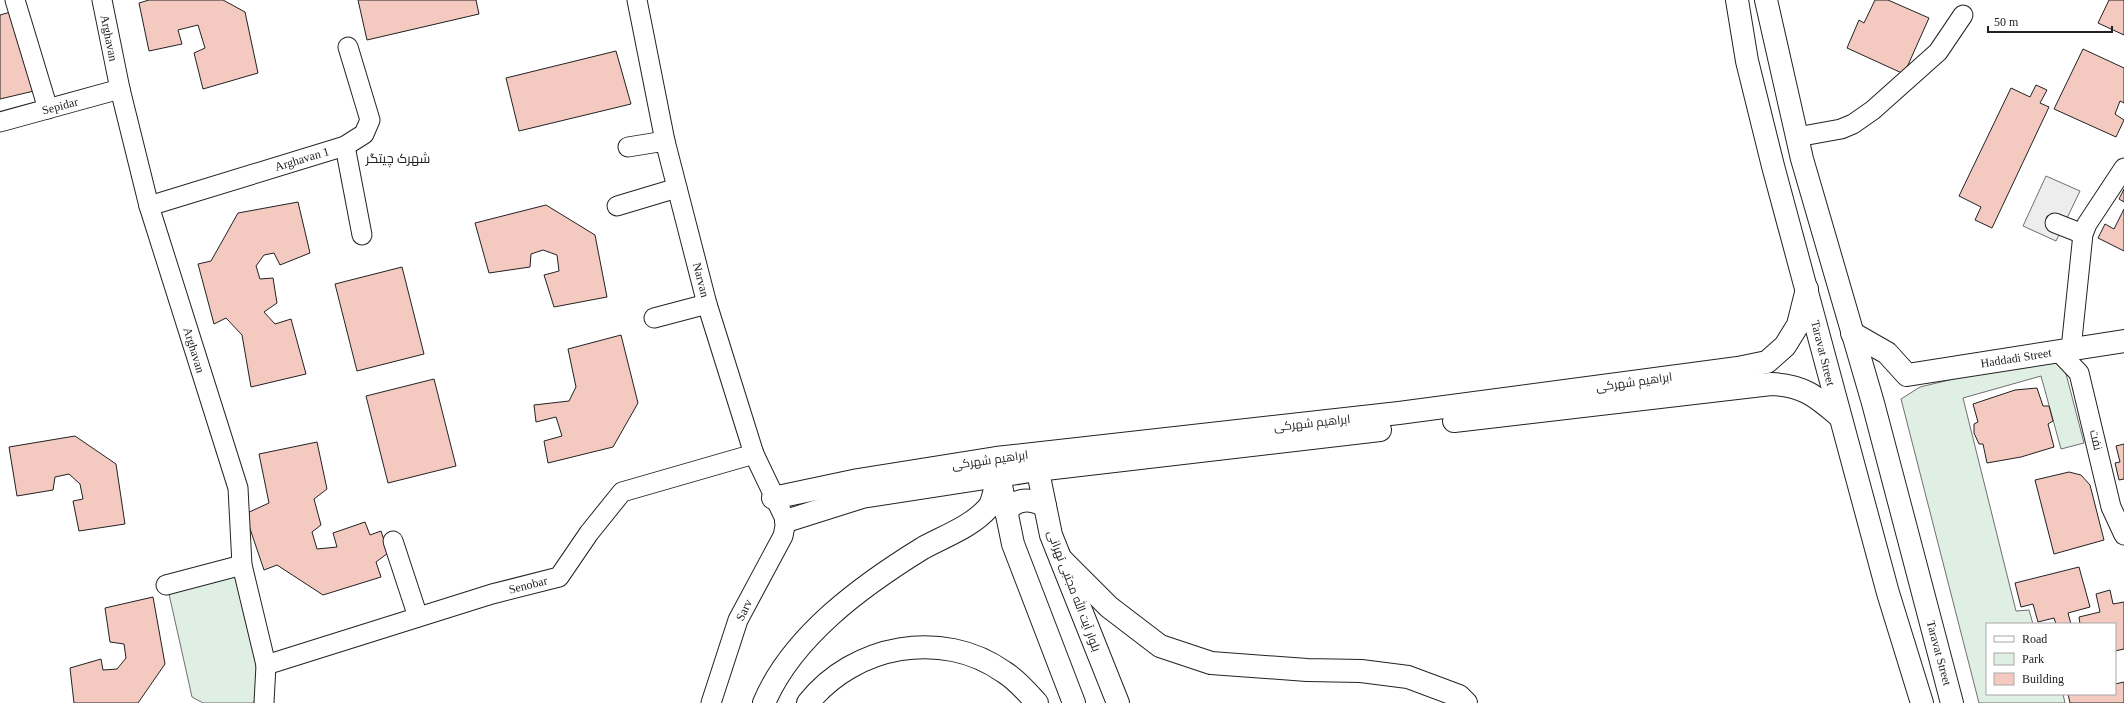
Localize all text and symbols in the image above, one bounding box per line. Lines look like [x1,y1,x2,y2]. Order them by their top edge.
scale bar [1988,8,2112,34]
street label: Arghavan [98,14,120,62]
text: 50 m [1994,15,2019,29]
street label: Sepidar [40,94,80,118]
street label: Arghavan 1 [273,144,331,174]
district label: شهرک چیتگر [365,151,430,168]
street label: Narvan [690,261,712,299]
street label: Taravat Street [1808,319,1838,388]
street label: Arghavan [180,325,208,375]
street label: Haddadi Street [1980,345,2053,371]
street label: ابراهیم شهرکی [1595,370,1673,395]
street label: ابراهیم شهرکی [1273,412,1351,435]
street label: نفت [2087,428,2105,452]
street label: ابراهیم شهرکی [951,448,1029,473]
street label: بلوار آیت الله مجتبی تهرانی [1044,528,1105,654]
street label: Senobar [507,573,549,597]
street label: Sarv [733,597,755,623]
street label: Taravat Street [1924,619,1955,688]
legend [1986,623,2116,695]
text: Road [2022,632,2047,646]
text: Park [2022,652,2044,666]
text: Building [2022,672,2064,686]

